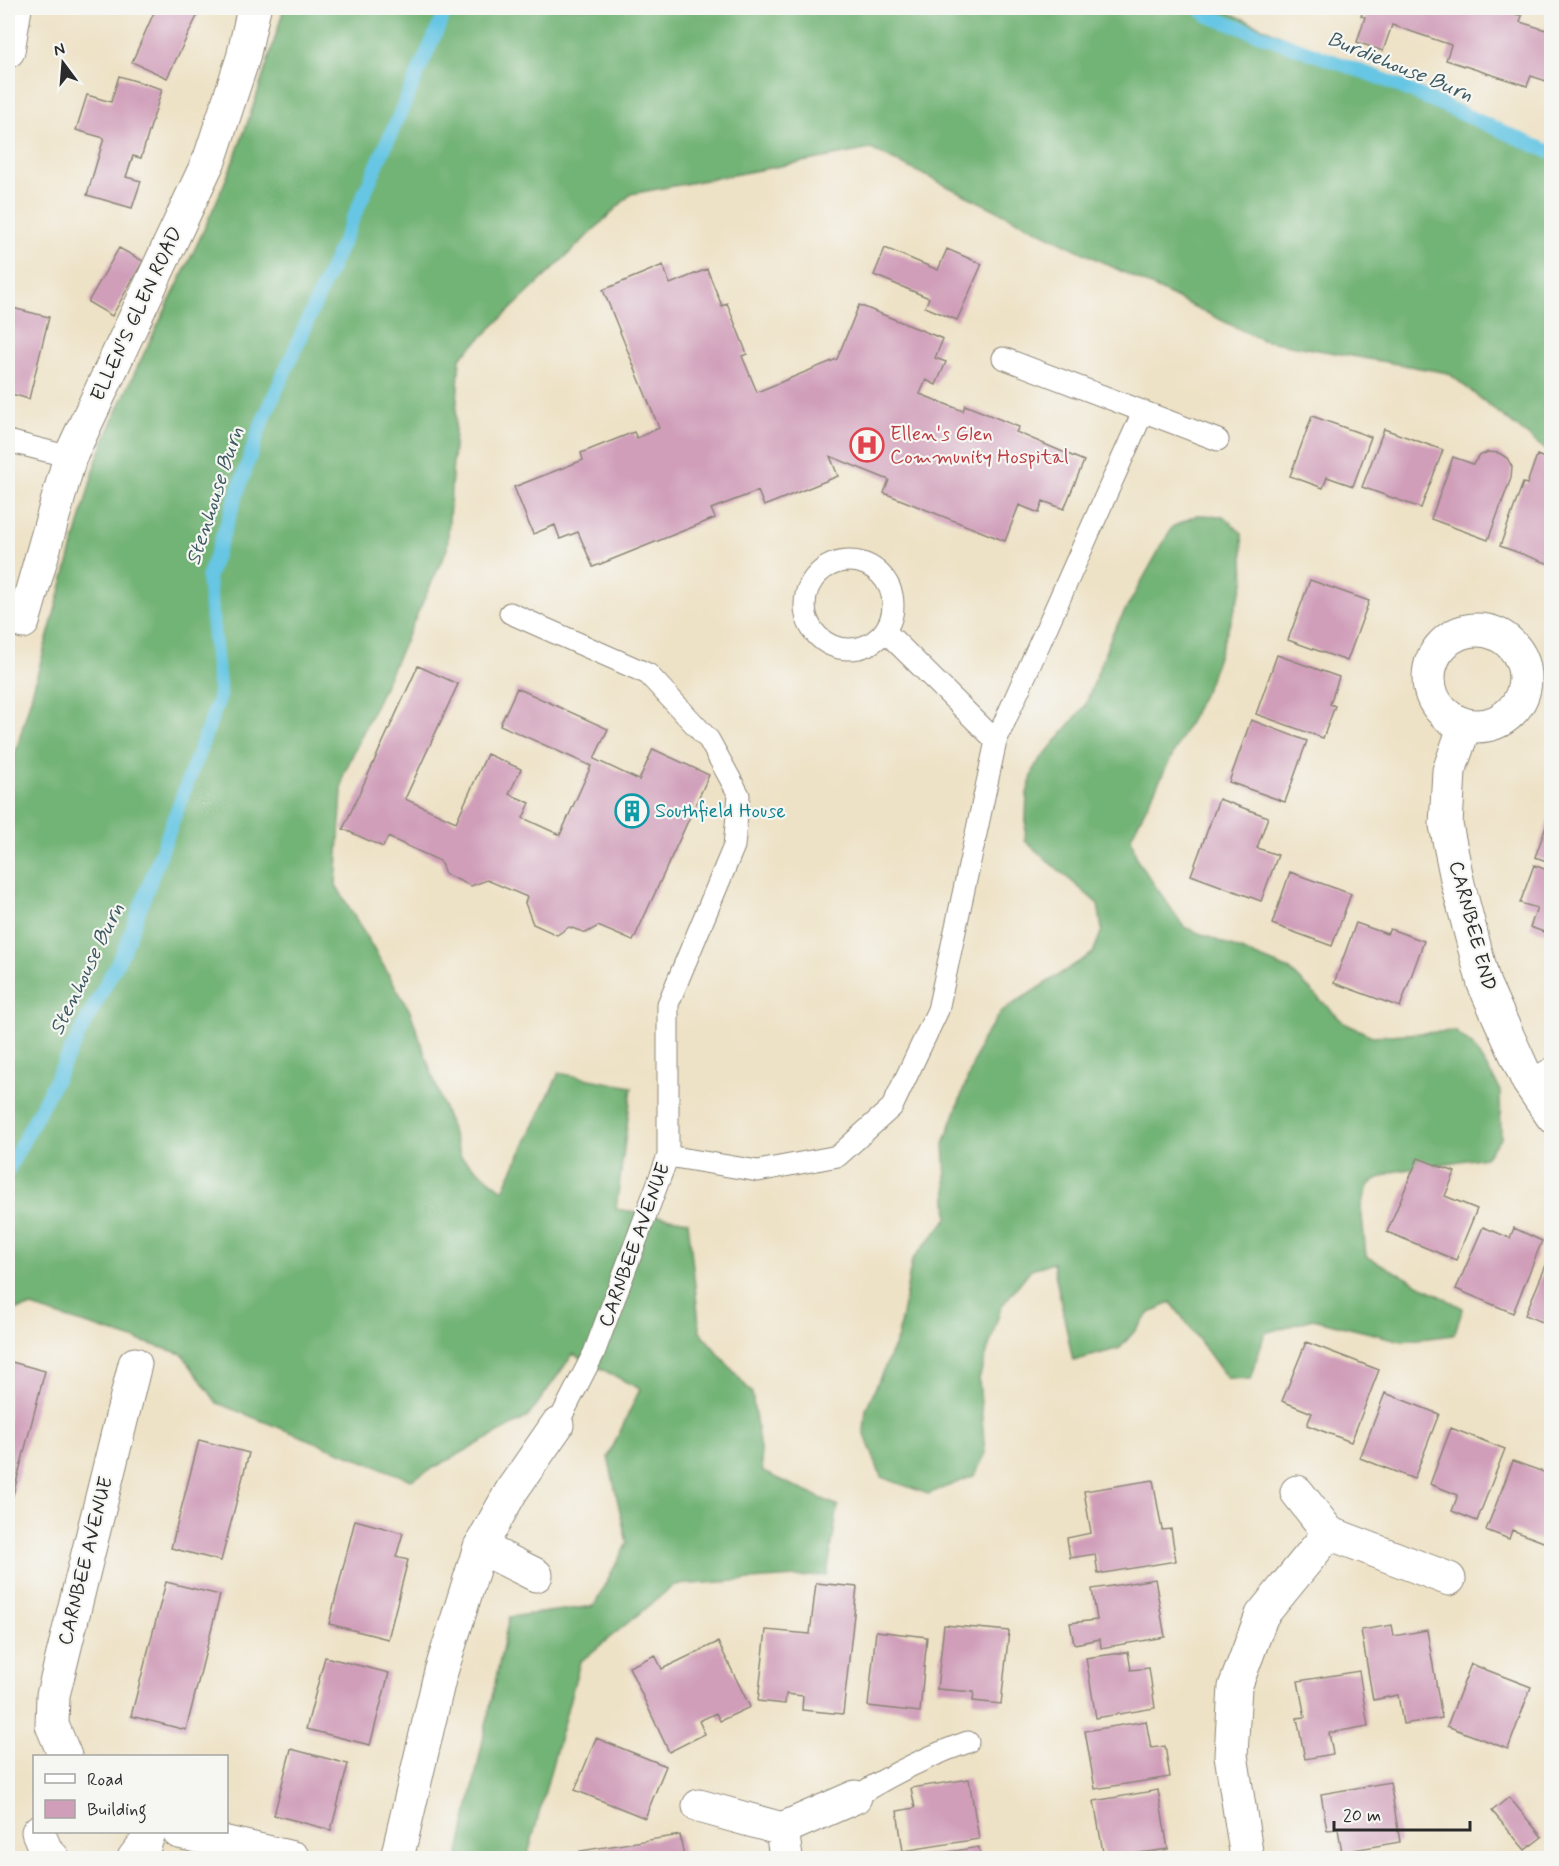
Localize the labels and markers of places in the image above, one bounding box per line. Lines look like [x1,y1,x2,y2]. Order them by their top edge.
place label: Ellen's Glen Community Hospital [890,421,1069,471]
hospital icon: Ellen's Glen Community Hospital [849,427,885,463]
building icon: Southfield House [614,793,650,829]
place label: Southfield House [655,798,786,825]

